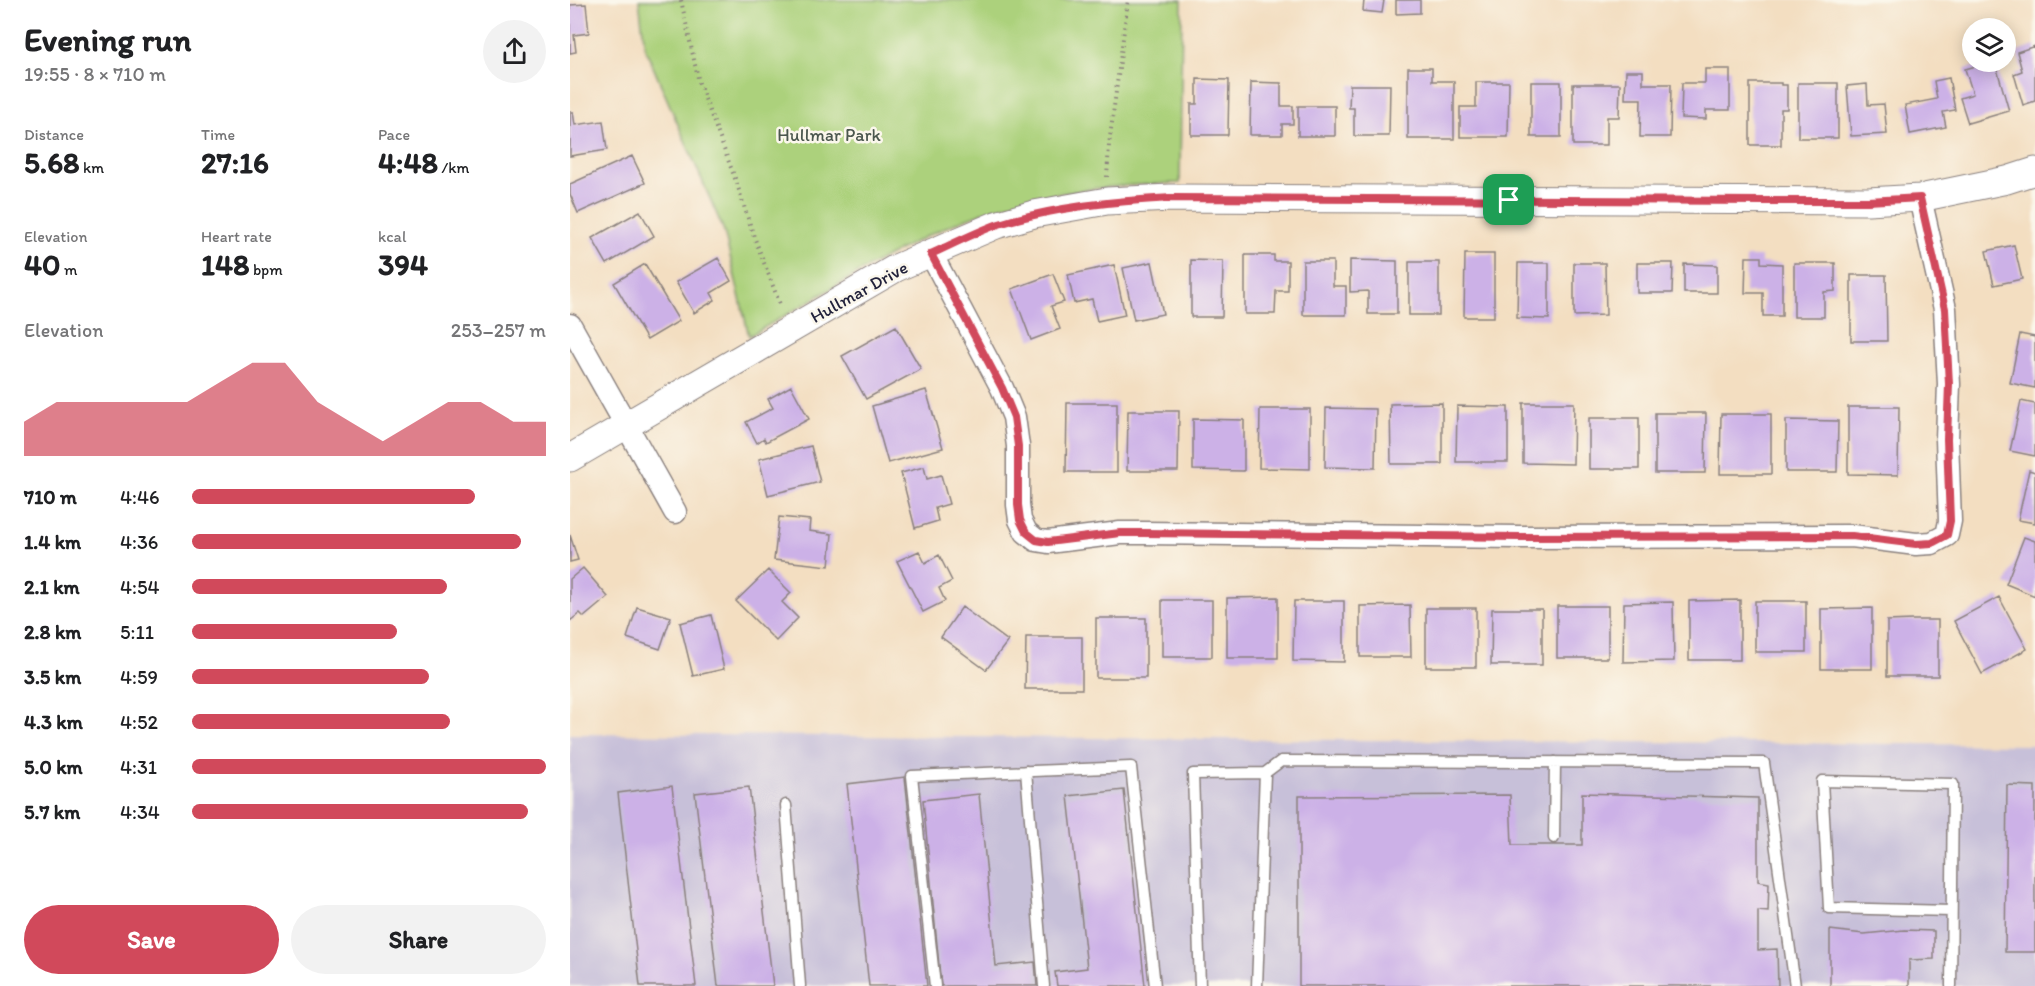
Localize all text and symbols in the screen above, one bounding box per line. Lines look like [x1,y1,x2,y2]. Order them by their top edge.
map controls [1962,18,2016,72]
button: layers [1962,18,2016,72]
text: Evening run [24,20,191,59]
button: share [483,20,546,83]
text: 19:55 · 8 × 710 m [24,62,166,86]
park label: Hullmar Park [777,124,881,146]
text: Distance [24,125,84,144]
text: Time [201,125,235,144]
text: Pace [378,125,410,144]
text: 5.68 [24,144,79,181]
text: 27:16 [201,144,269,181]
text: 4:48 [378,144,438,181]
text: km [79,158,104,177]
text: /km [438,158,469,177]
pin [1483,174,1534,225]
icon: arrive [1492,183,1525,216]
text: Elevation [24,227,88,246]
text: Heart rate [201,227,272,246]
text: kcal [378,227,406,246]
text: 40 [24,246,61,283]
text: 148 [201,246,249,283]
text: 394 [378,246,428,283]
street label: Hullmar Drive [806,256,912,328]
text: m [61,260,78,279]
text: bpm [249,260,283,279]
text: Elevation [24,318,103,342]
text: 253–257 m [451,318,546,342]
text: 710 m [24,485,77,509]
text: 4:46 [120,485,160,509]
text: 1.4 km [24,530,81,554]
text: 4:36 [120,530,158,554]
text: 2.1 km [24,575,80,599]
text: 4:54 [120,575,159,599]
text: 2.8 km [24,620,81,644]
text: 5:11 [120,620,154,644]
text: 3.5 km [24,665,81,689]
text: 4:59 [120,665,158,689]
text: 4.3 km [24,710,83,734]
text: 4:52 [120,710,158,734]
text: 5.0 km [24,755,83,779]
text: 4:31 [120,755,157,779]
text: 5.7 km [24,800,80,824]
text: 4:34 [120,800,160,824]
button: Save [24,905,279,974]
button: Share [291,905,546,974]

